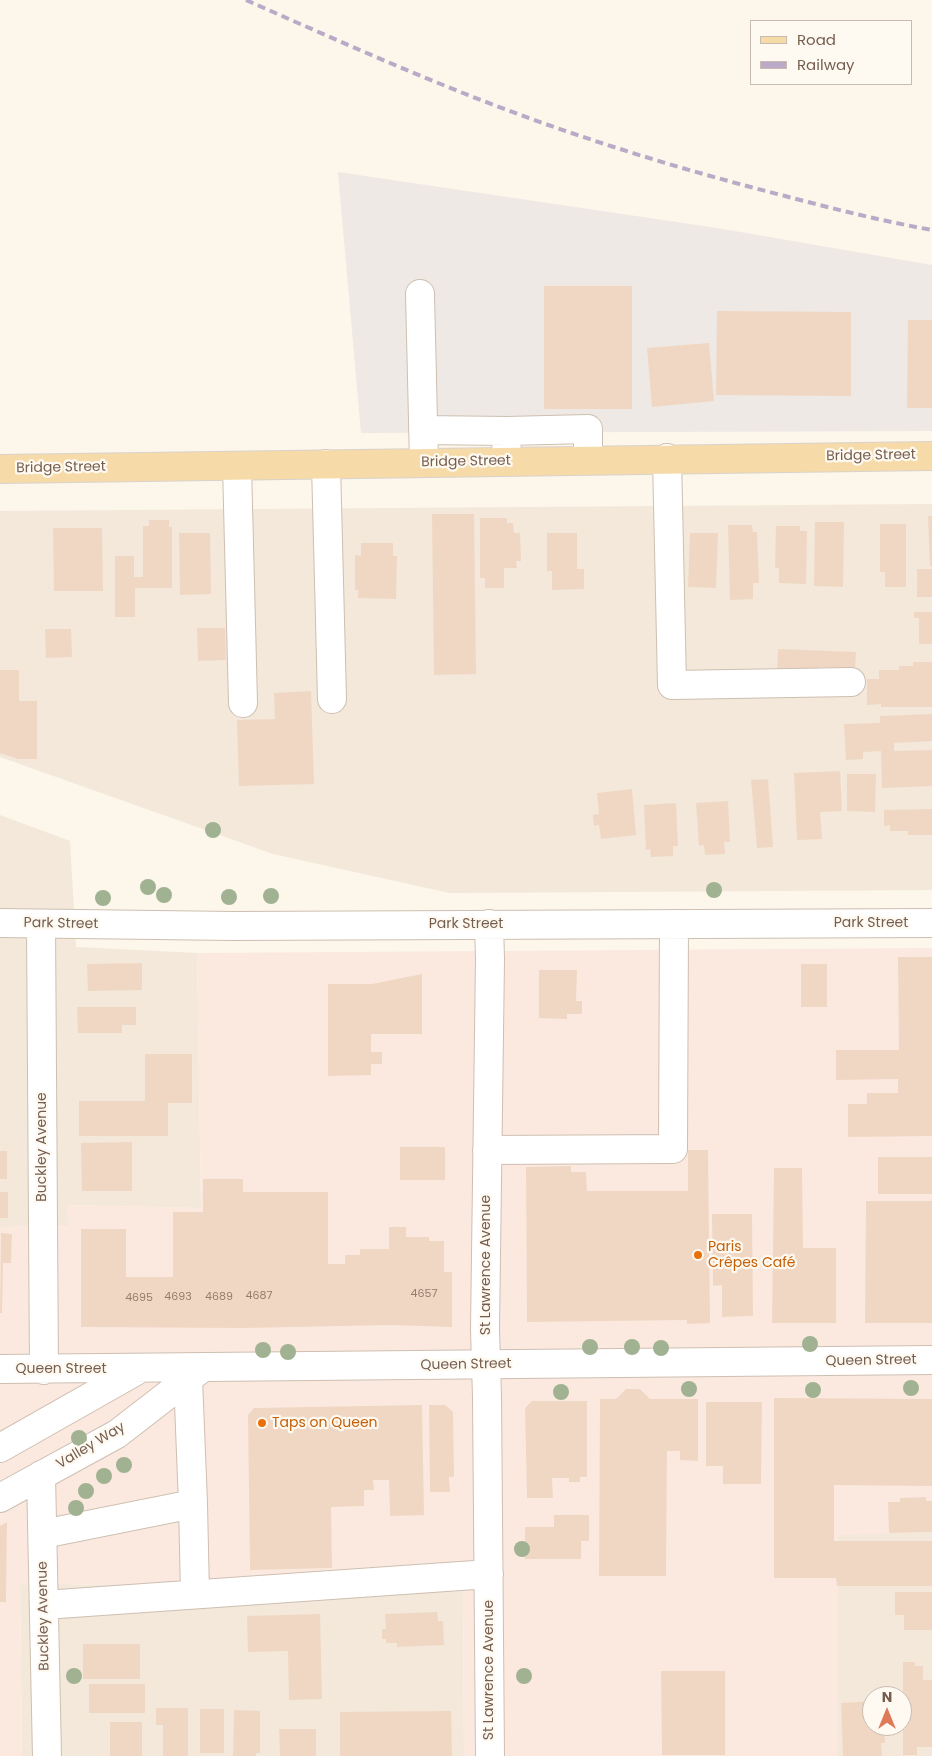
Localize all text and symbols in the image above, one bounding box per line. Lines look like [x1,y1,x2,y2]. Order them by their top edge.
legend [750,20,912,85]
text: Road [797,29,836,50]
text: Railway [797,54,855,75]
street label: Bridge Street [826,447,916,465]
street label: Bridge Street [421,453,511,471]
street label: Bridge Street [16,459,106,477]
street label: Park Street [23,915,99,933]
street label: Park Street [834,915,908,931]
street label: Park Street [429,916,503,932]
street label: Buckley Avenue [34,1092,50,1202]
street label: St Lawrence Avenue [478,1195,494,1335]
place label: Paris Crêpes Café [708,1239,795,1272]
marker: Paris Crêpes Café [692,1249,704,1261]
house number: 4657 [411,1287,437,1301]
house number: 4687 [246,1289,272,1303]
house number: 4693 [164,1290,192,1304]
house number: 4689 [205,1290,233,1304]
house number: 4695 [125,1291,153,1305]
street label: Queen Street [825,1352,917,1370]
street label: Queen Street [420,1356,512,1374]
street label: Queen Street [15,1361,107,1377]
place label: Taps on Queen [272,1415,378,1431]
marker: Taps on Queen [256,1417,268,1429]
street label: Valley Way [54,1419,128,1473]
street label: Buckley Avenue [35,1561,53,1671]
street label: St Lawrence Avenue [481,1600,497,1740]
north arrow [862,1686,912,1736]
text: N [882,1687,892,1707]

